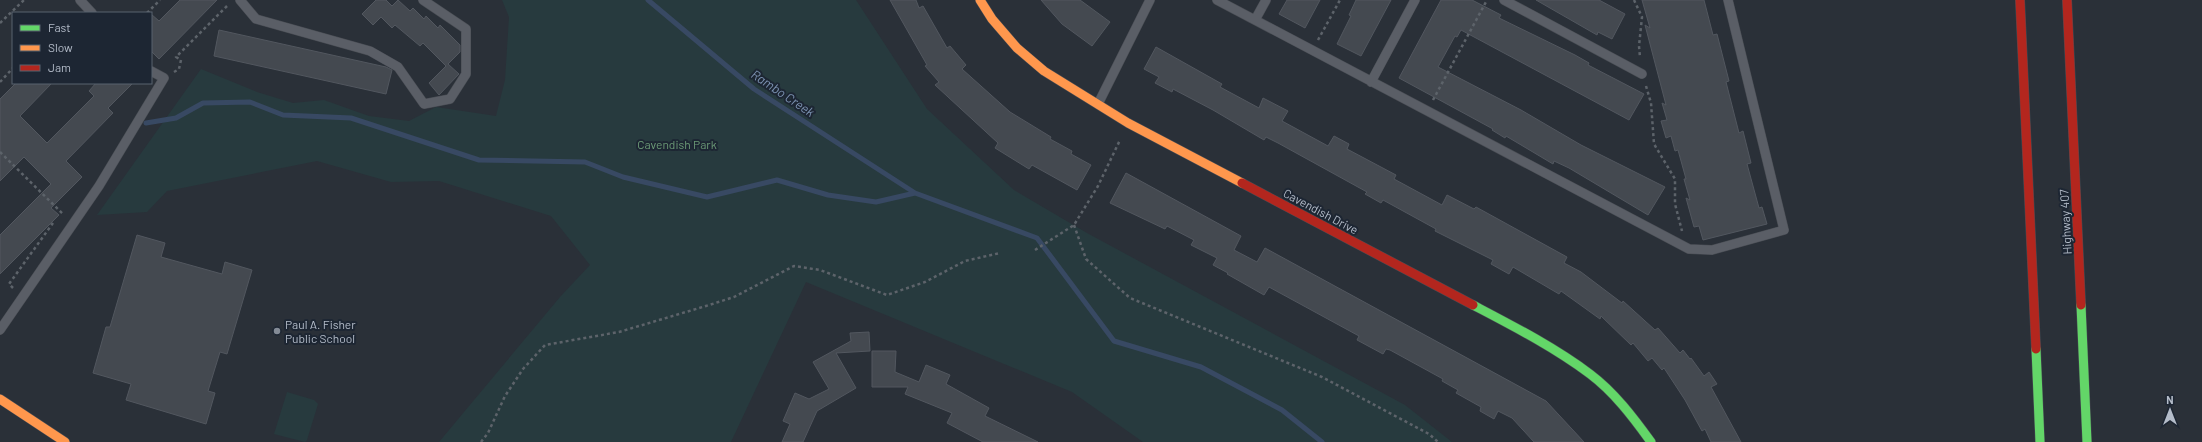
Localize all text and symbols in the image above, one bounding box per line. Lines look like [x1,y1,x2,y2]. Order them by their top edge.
legend [12,12,152,84]
text: Fast [48,20,71,34]
text: Slow [48,40,73,54]
text: Jam [48,60,71,74]
water label: Rambo Creek [748,66,818,120]
park label: Cavendish Park [637,137,717,151]
street label: Cavendish Drive [1281,185,1361,237]
street label: Highway 407 [2056,189,2074,255]
place label: Paul A. Fisher Public School [285,317,356,345]
marker: Paul A. Fisher Public School [272,326,282,336]
north arrow [2150,390,2190,430]
text: N [2166,393,2174,406]

